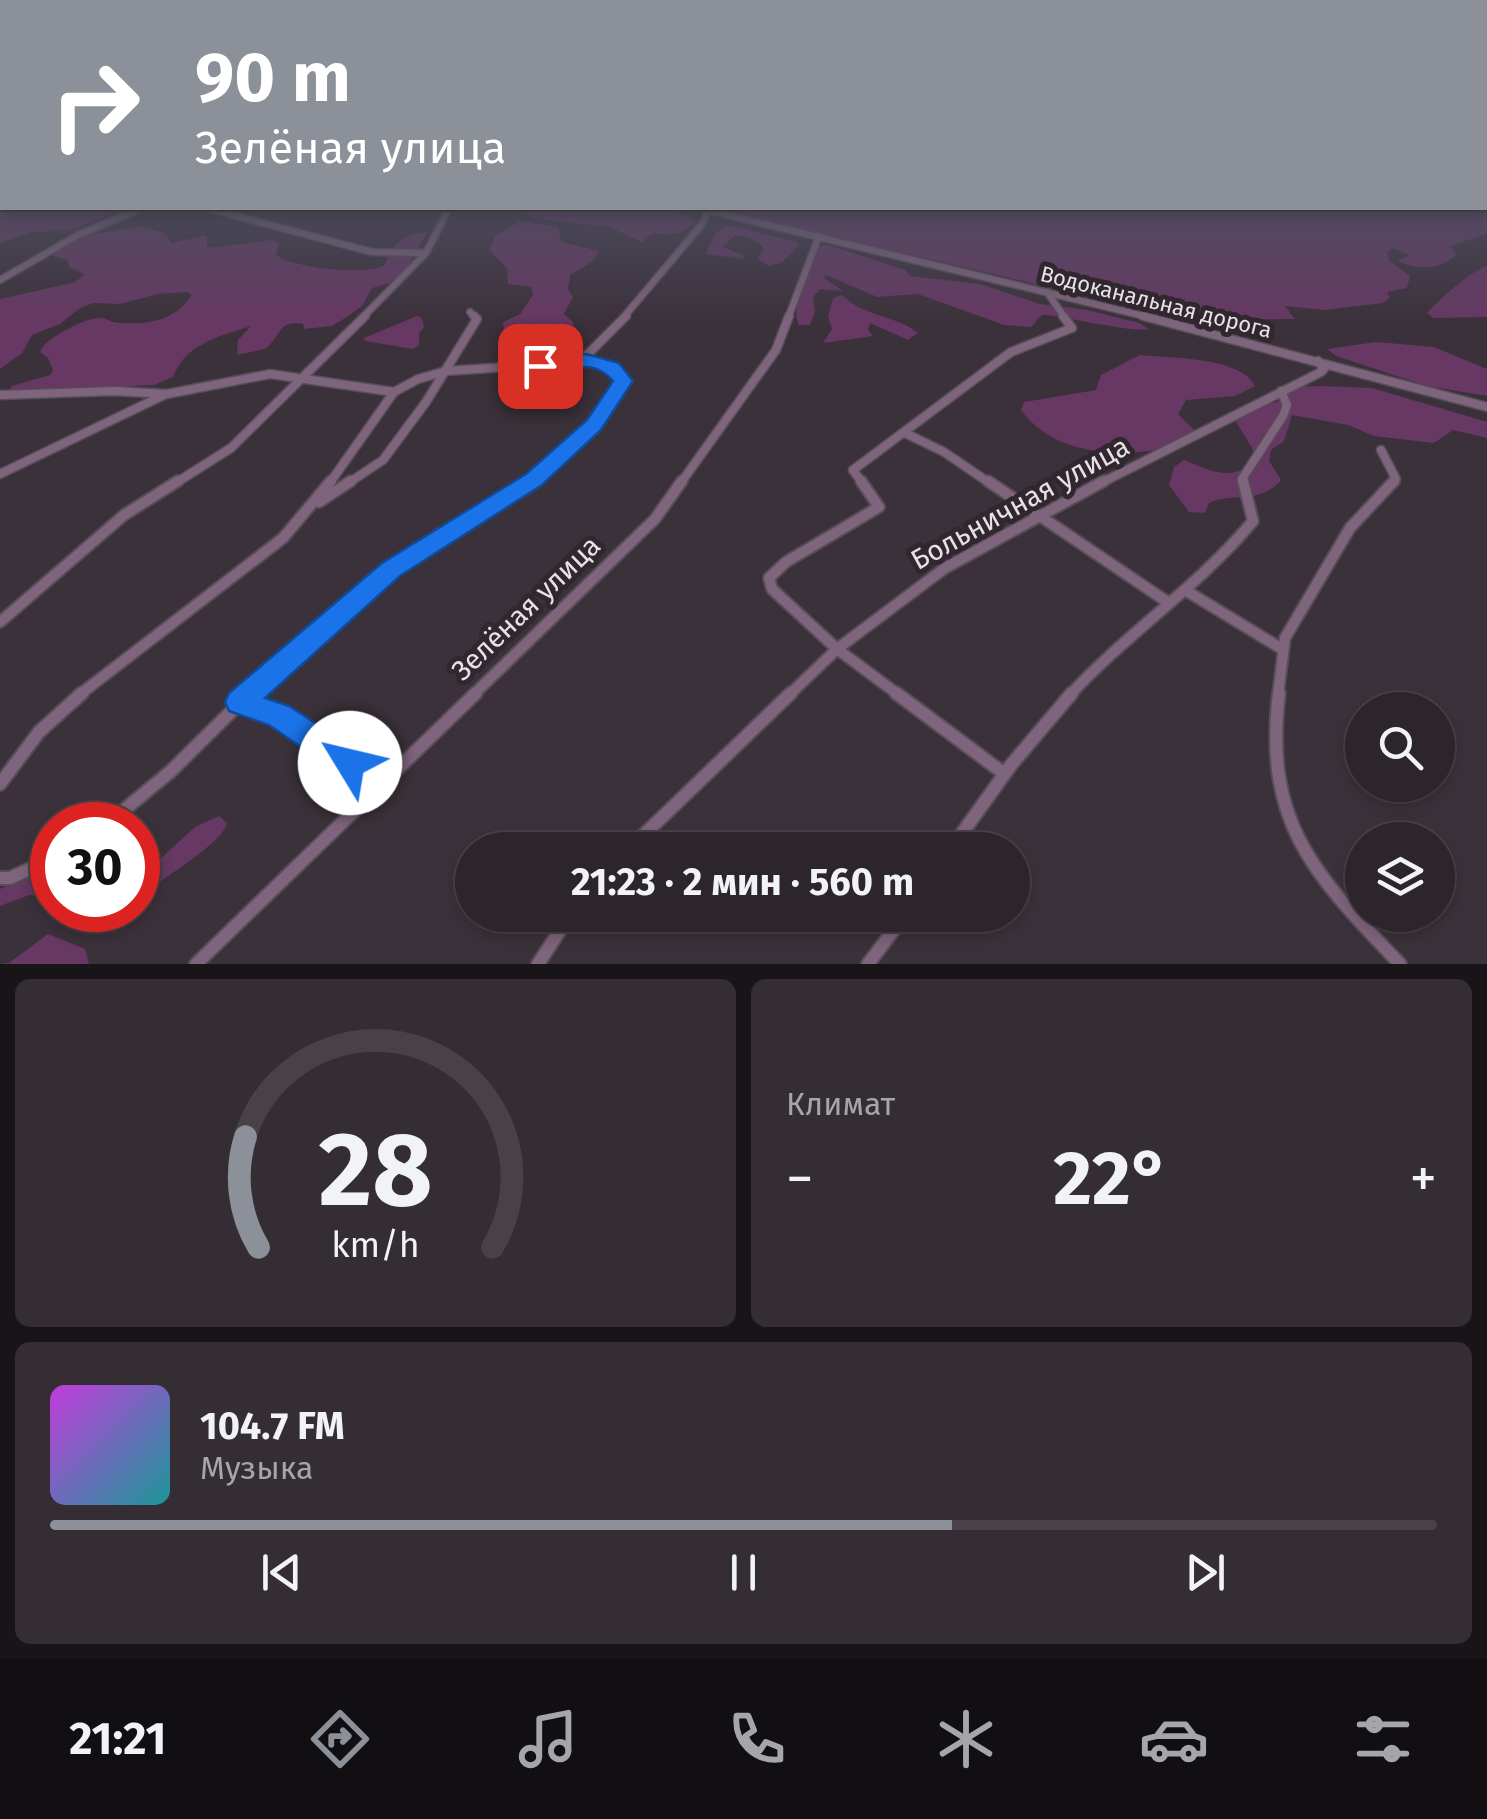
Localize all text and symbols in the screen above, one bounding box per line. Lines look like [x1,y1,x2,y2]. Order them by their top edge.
text: 90 m [195,36,351,120]
icon: right [30,40,160,170]
text: Зелёная улица [195,121,506,175]
street label: Водоканальная дорога [1037,260,1275,344]
pin [498,324,583,409]
icon: arrive [513,339,568,394]
street label: Больничная улица [905,429,1135,577]
street label: Зелёная улица [445,529,607,687]
map controls [1345,692,1455,932]
button: search [1345,692,1455,802]
position arrow [298,711,402,815]
speed limit sign: 30 [30,802,160,932]
button: layers [1345,822,1455,932]
text: 21:23 · 2 мин · 560 m [571,859,914,905]
text: Климат [786,1085,895,1123]
text: 28 [318,1108,433,1233]
text: 22° [1053,1134,1170,1224]
text: − [786,1146,814,1212]
text: + [1410,1146,1437,1212]
text: km/h [331,1224,420,1266]
text: 104.7 FM [200,1403,345,1449]
text: Музыка [200,1449,313,1487]
icon: previous [254,1545,309,1600]
icon: pause [716,1545,771,1600]
icon: next [1178,1545,1233,1600]
icon: directions [305,1704,375,1774]
icon: music [513,1704,583,1774]
icon: phone [722,1704,792,1774]
icon: climate [931,1704,1001,1774]
icon: car [1139,1704,1209,1774]
icon: filters [1348,1704,1418,1774]
text: 21:21 [69,1712,166,1766]

